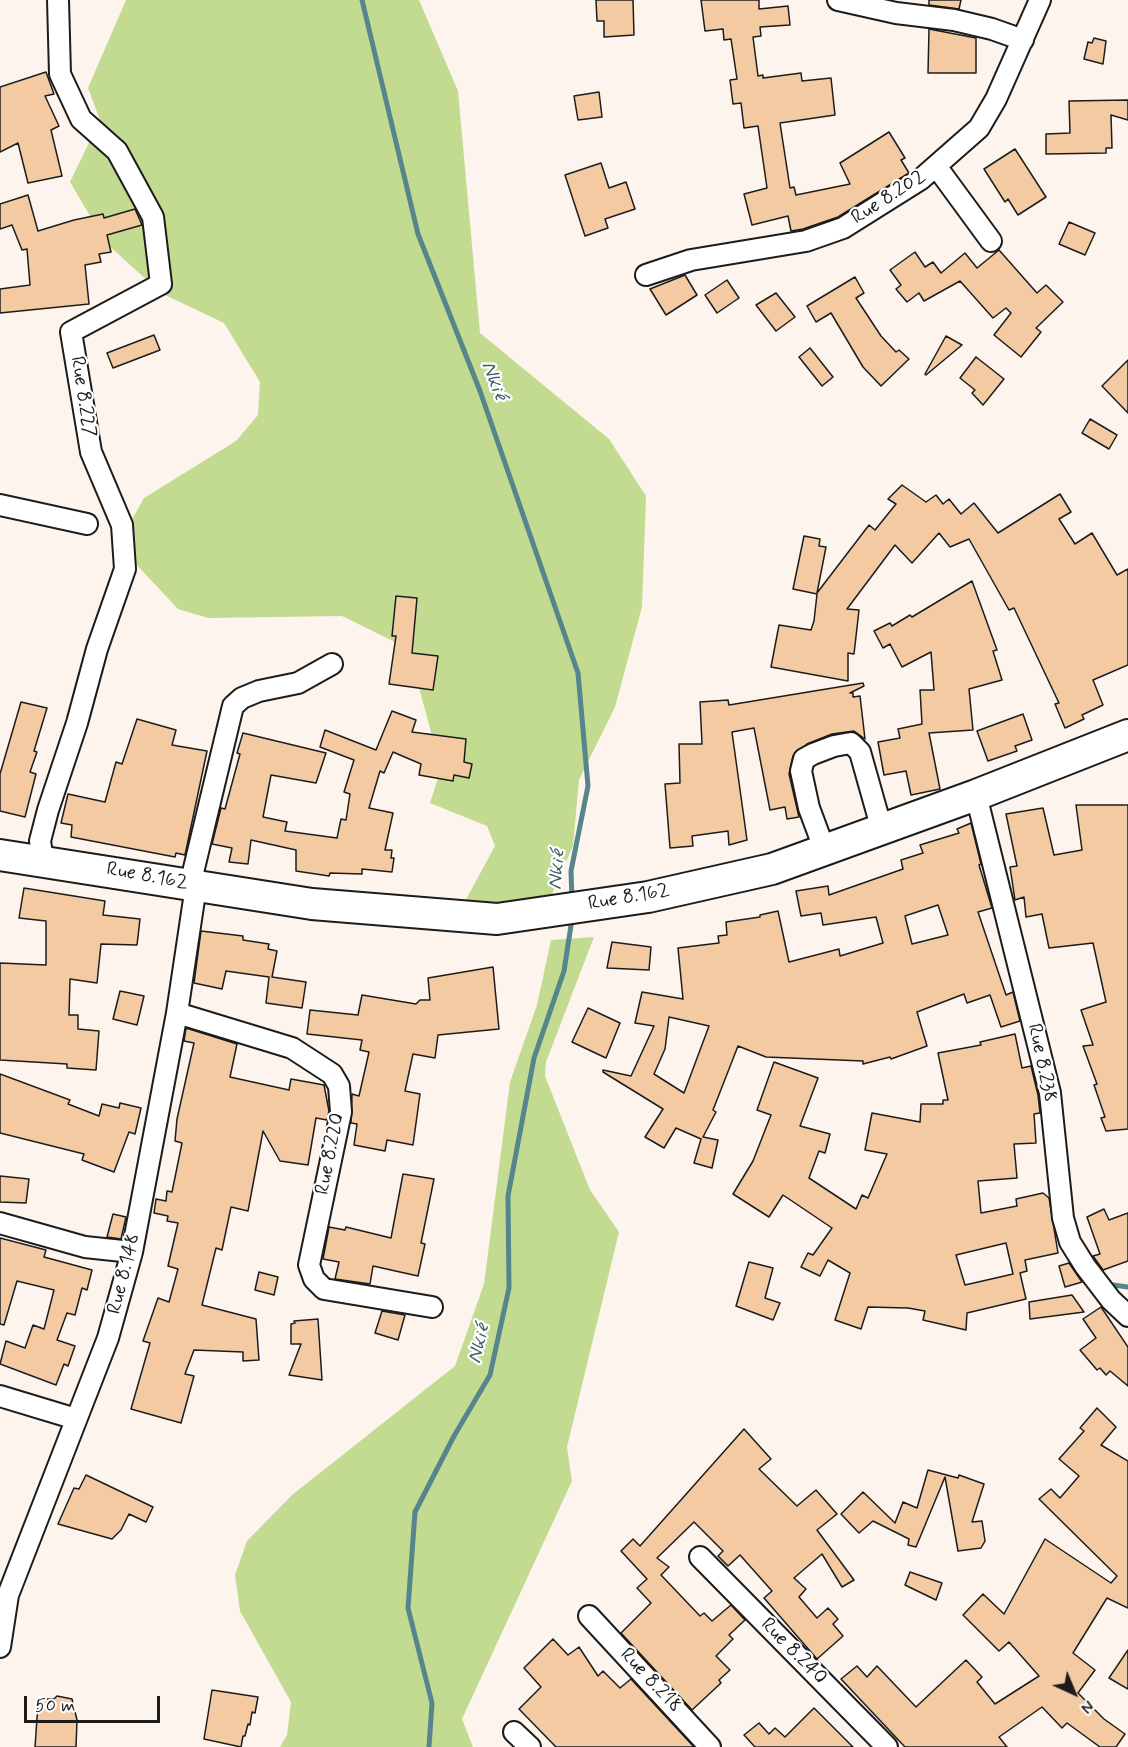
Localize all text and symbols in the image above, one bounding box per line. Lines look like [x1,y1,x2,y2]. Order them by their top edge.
street label: Rue 8.202 [847,165,931,231]
street label: Rue 8.227 [64,355,100,439]
water label: Nkié [474,358,512,404]
water label: Nkié [544,849,572,891]
street label: Rue 8.162 [104,858,190,896]
street label: Rue 8.162 [586,879,672,917]
street label: Rue 8.238 [1021,1022,1061,1104]
street label: Rue 8.220 [311,1111,351,1197]
street label: Rue 8.148 [103,1231,147,1317]
water label: Nkié [463,1322,497,1366]
street label: Rue 8.240 [755,1614,831,1690]
street label: Rue 8.218 [614,1644,686,1718]
north arrow [1044,1663,1104,1723]
scale bar [27,1684,164,1722]
text: 50 m [35,1694,75,1718]
text: N [1076,1695,1098,1718]

